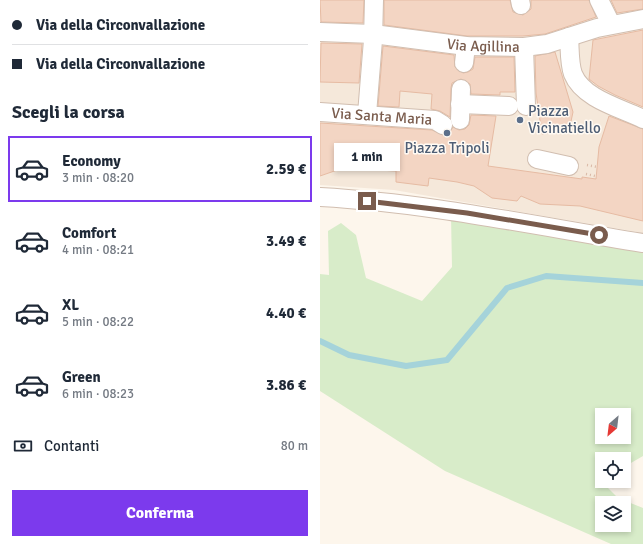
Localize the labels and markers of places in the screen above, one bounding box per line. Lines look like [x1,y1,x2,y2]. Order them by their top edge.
place label: Piazza Vicinatiello [528,102,601,137]
marker: Piazza Vicinatiello [515,115,525,125]
marker: Piazza Tripoli [442,128,452,138]
place label: Piazza Tripoli [404,139,490,157]

